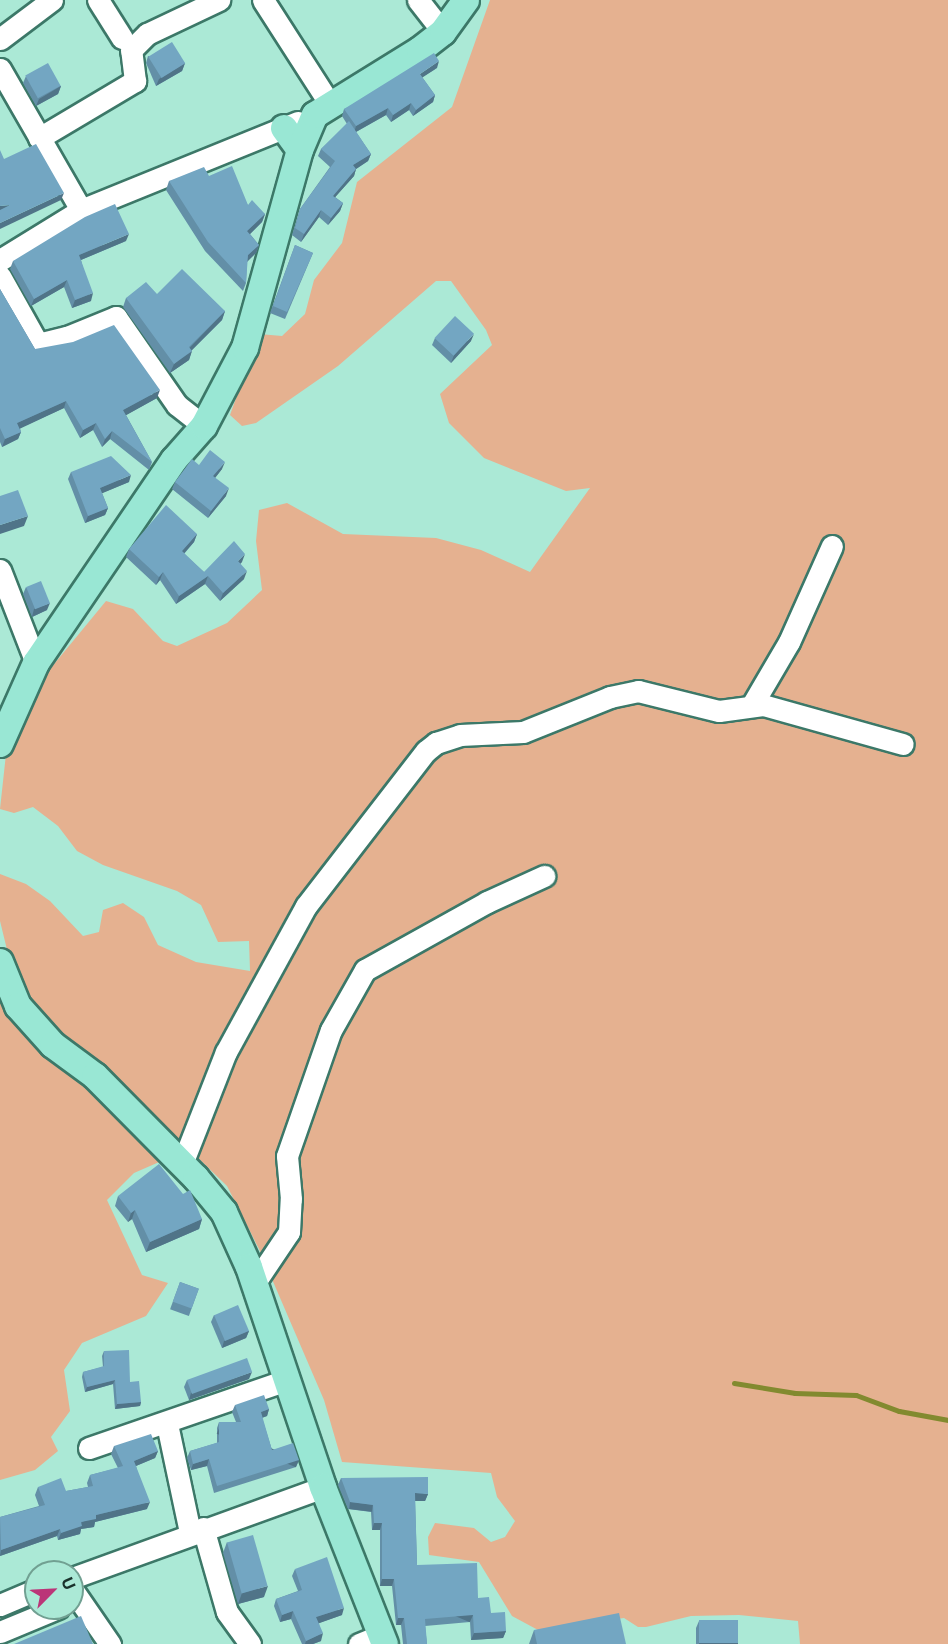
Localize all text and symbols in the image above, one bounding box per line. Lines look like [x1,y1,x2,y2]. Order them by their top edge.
north arrow [24,1560,84,1620]
text: U [57,1574,80,1593]

